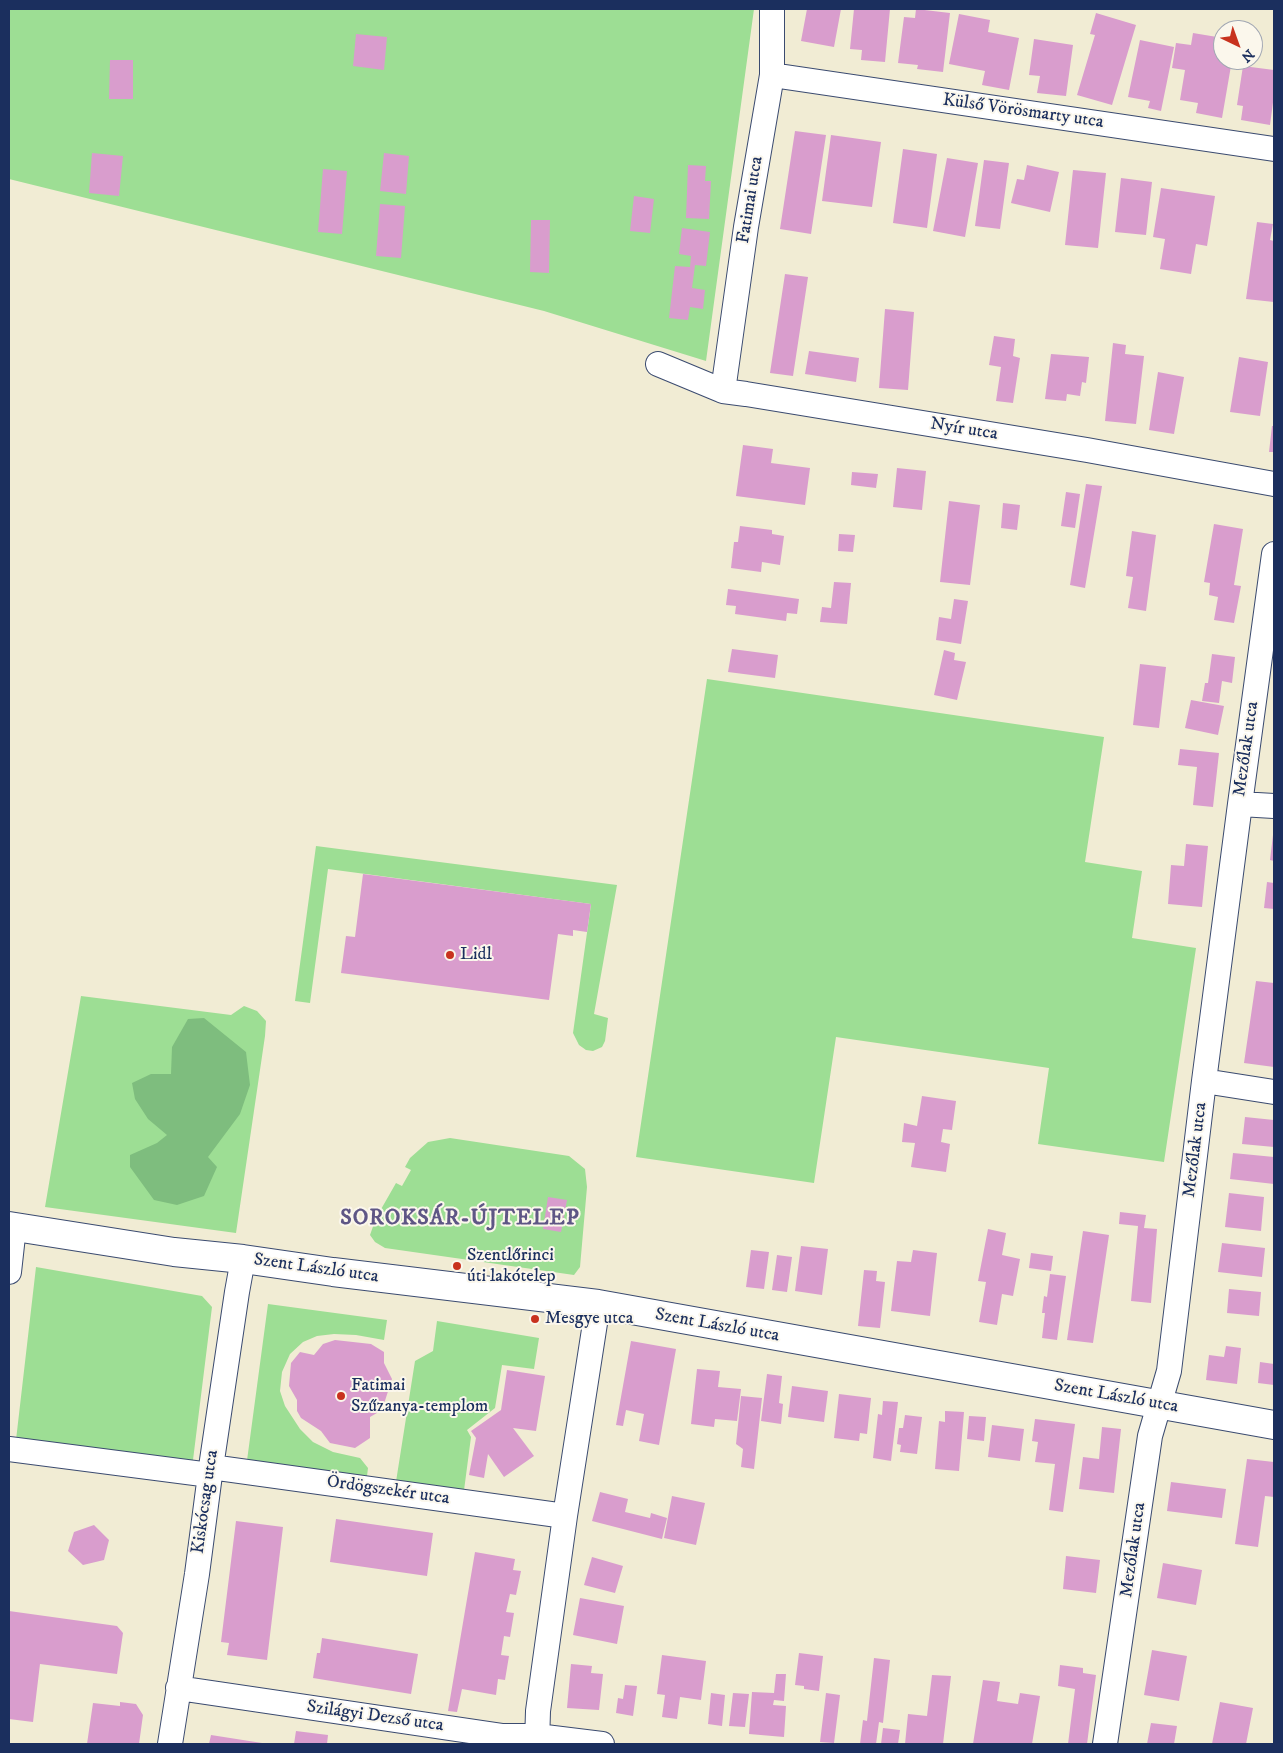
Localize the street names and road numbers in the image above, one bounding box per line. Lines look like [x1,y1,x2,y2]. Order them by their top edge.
street label: Külső Vörösmarty utca [941,90,1105,134]
street label: Fatimai utca [733,155,769,245]
street label: Nyír utca [929,414,999,446]
street label: Mezőlak utca [1230,700,1264,798]
street label: Mezőlak utca [1179,1101,1213,1199]
street label: Szent László utca [252,1250,380,1288]
street label: Szent László utca [653,1304,781,1348]
street label: Szent László utca [1052,1375,1180,1419]
street label: Kiskócsag utca [188,1449,224,1555]
street label: Ördögszekér utca [325,1472,451,1510]
street label: Mezőlak utca [1117,1501,1151,1599]
street label: Szilágyi Dezső utca [305,1697,445,1737]

